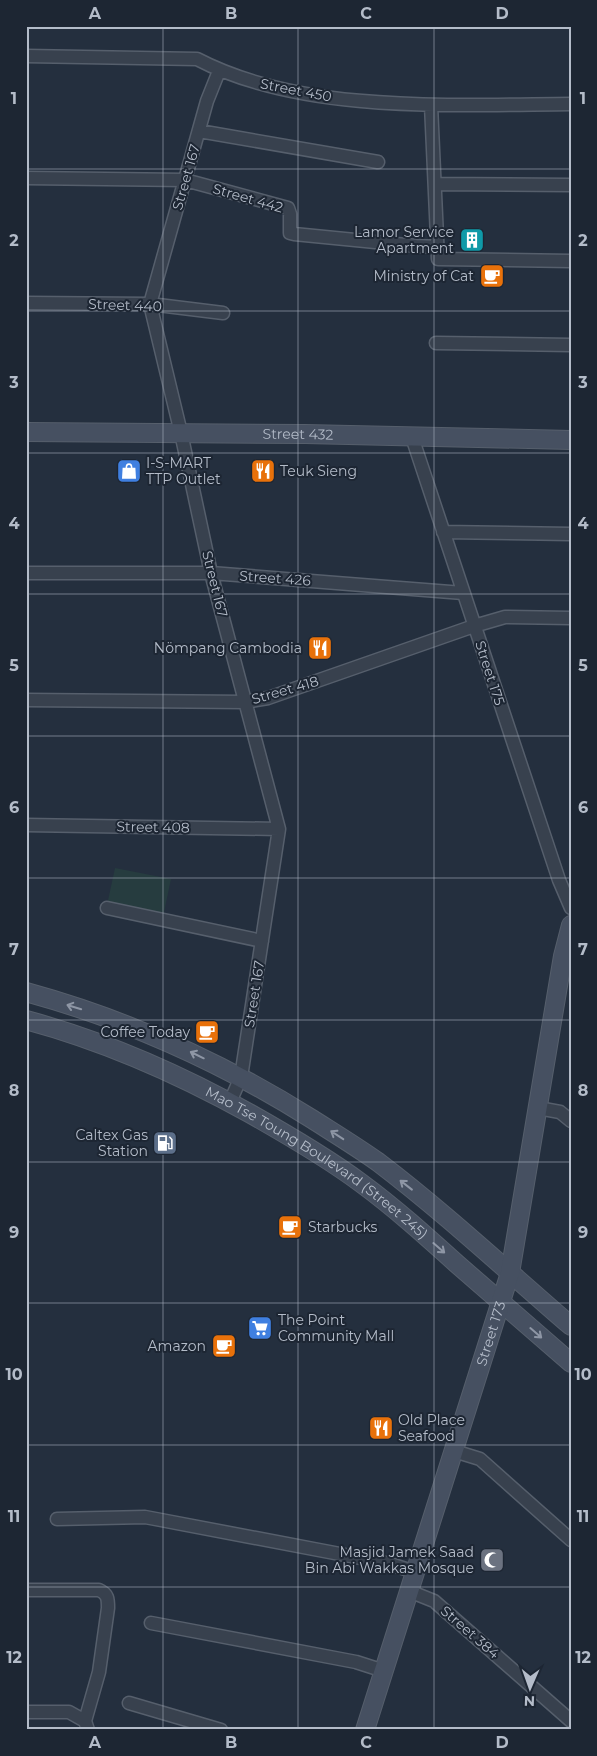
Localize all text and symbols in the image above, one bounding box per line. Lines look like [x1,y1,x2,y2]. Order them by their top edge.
text: A [88,4,102,23]
text: B [225,4,237,23]
text: C [360,4,372,23]
text: D [495,4,509,23]
street label: Street 450 [259,74,333,106]
text: 1 [11,89,17,108]
text: 1 [580,89,586,108]
street label: Street 167 [168,142,204,212]
street label: Street 442 [211,179,285,217]
place label: Lamor Service Apartment [354,223,454,257]
building icon: Lamor Service Apartment [459,227,485,253]
text: 2 [9,231,19,250]
text: 2 [578,231,588,250]
cafe icon: Ministry of Cat [479,263,505,289]
place label: Ministry of Cat [373,267,474,285]
street label: Street 440 [88,295,162,315]
text: 3 [8,373,19,392]
text: 3 [577,373,588,392]
street label: Street 432 [262,425,334,444]
place label: I-S-MART TTP Outlet [146,454,221,488]
shop icon: I-S-MART TTP Outlet [116,458,142,484]
restaurant icon: Teuk Sieng [250,458,276,484]
place label: Teuk Sieng [280,462,357,480]
text: 4 [8,514,20,533]
text: 4 [577,514,589,533]
street label: Street 167 [198,549,232,619]
street label: Street 426 [239,567,312,590]
restaurant icon: Nömpang Cambodia [307,635,333,661]
street label: Street 175 [471,638,509,708]
place label: Nömpang Cambodia [154,639,302,657]
text: 5 [9,656,19,675]
text: 5 [578,656,588,675]
street label: Street 418 [249,672,321,708]
text: 6 [9,798,19,817]
text: 6 [578,798,588,817]
street label: Street 408 [116,817,190,837]
text: 7 [9,940,19,959]
text: 7 [578,940,588,959]
street label: Street 167 [240,959,268,1029]
one-way arrow [66,1001,82,1011]
cafe icon: Coffee Today [194,1019,220,1045]
place label: Coffee Today [101,1023,190,1041]
one-way arrow [190,1050,205,1059]
text: 8 [9,1081,19,1100]
text: 8 [578,1081,588,1100]
street label: Mao Tse Toung Boulevard (Street 245) [202,1082,432,1243]
place label: Caltex Gas Station [76,1126,148,1160]
one-way arrow [330,1129,344,1140]
fuel station icon: Caltex Gas Station [152,1130,178,1156]
one-way arrow [399,1180,413,1190]
cafe icon: Starbucks [277,1214,303,1240]
place label: Starbucks [308,1218,378,1236]
text: 9 [9,1223,19,1242]
text: 9 [578,1223,588,1242]
one-way arrow [433,1242,446,1254]
street label: Street 173 [472,1299,510,1368]
place label: The Point Community Mall [278,1311,394,1345]
supermarket icon: The Point Community Mall [247,1315,273,1341]
one-way arrow [529,1327,542,1339]
cafe icon: Amazon [211,1333,237,1359]
place label: Amazon [148,1337,206,1355]
text: 10 [5,1365,23,1384]
text: 10 [574,1365,592,1384]
place label: Old Place Seafood [398,1411,465,1445]
restaurant icon: Old Place Seafood [368,1415,394,1441]
text: 11 [8,1507,20,1526]
text: 11 [577,1507,589,1526]
place label: Masjid Jamek Saad Bin Abi Wakkas Mosque [305,1543,474,1577]
mosque icon: Masjid Jamek Saad Bin Abi Wakkas Mosque [479,1547,505,1573]
street label: Street 384 [437,1602,504,1663]
text: 12 [6,1648,22,1667]
text: 12 [575,1648,591,1667]
north arrow [504,1664,554,1714]
text: N [524,1692,536,1710]
text: A [88,1733,102,1752]
text: B [225,1733,237,1752]
text: C [360,1733,372,1752]
text: D [495,1733,509,1752]

